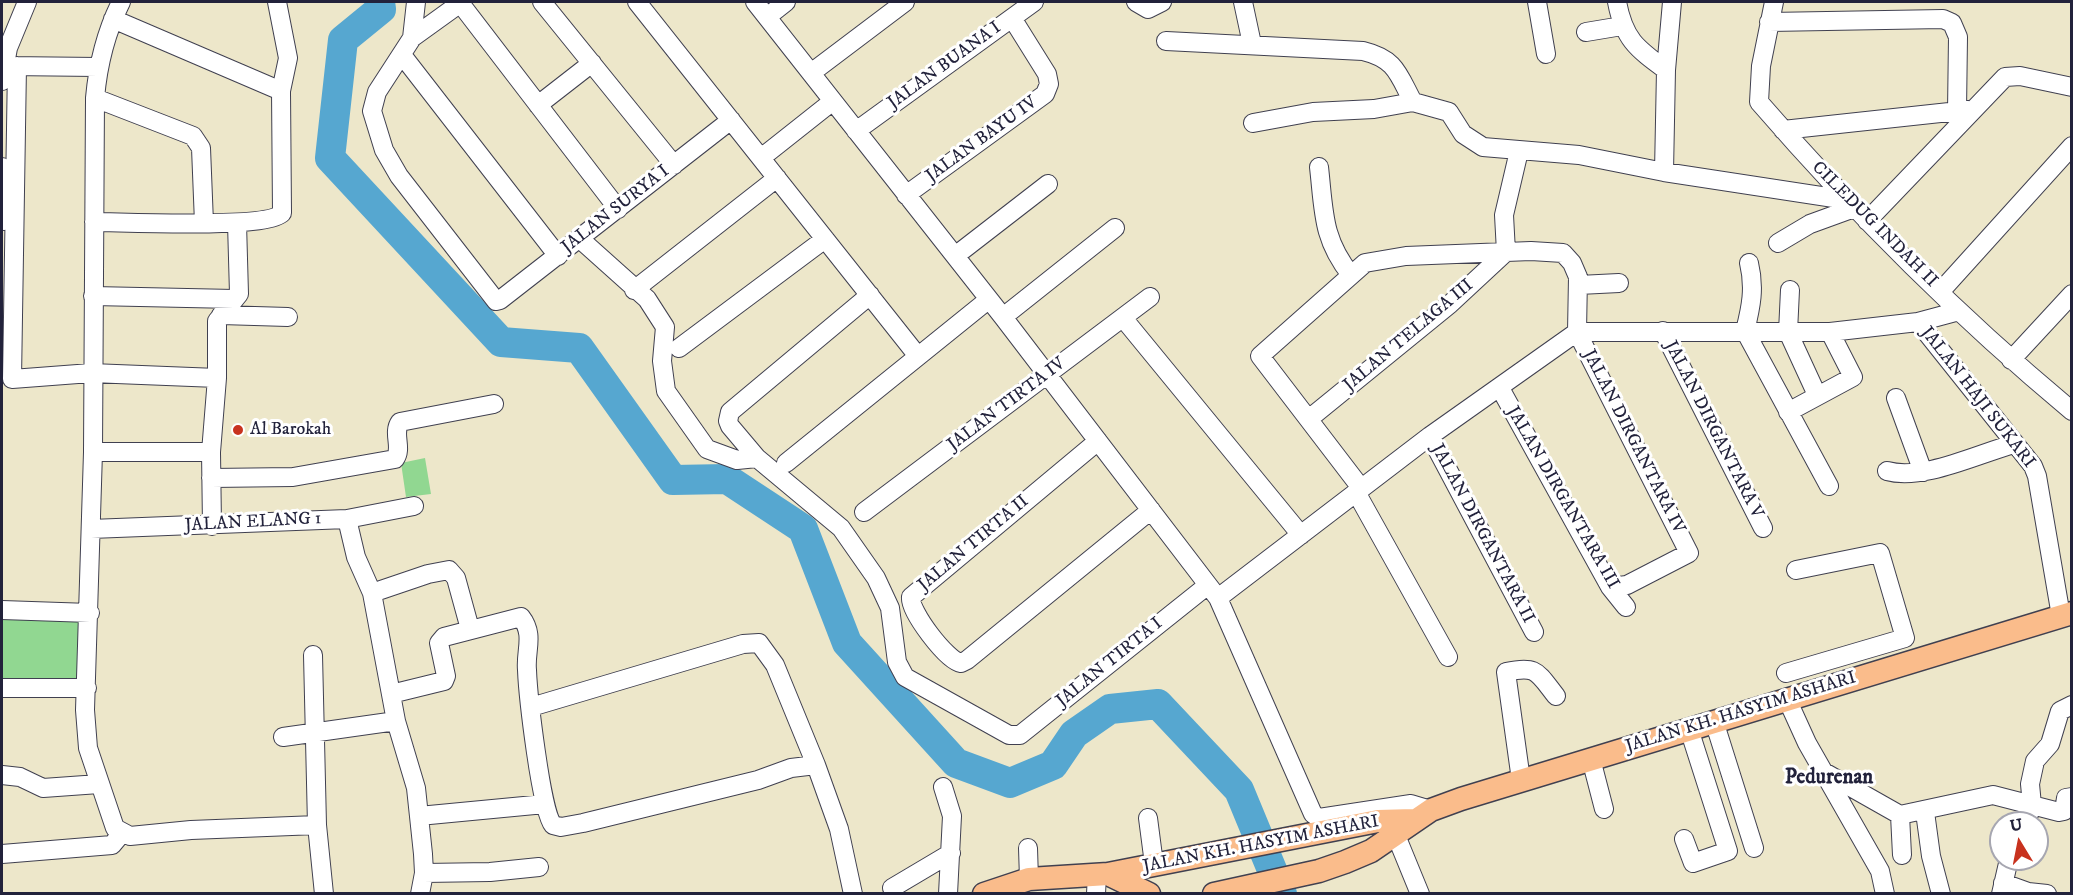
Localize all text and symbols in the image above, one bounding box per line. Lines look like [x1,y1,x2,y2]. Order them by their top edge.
street label: JALAN BUANA I [884,18,1006,114]
street label: JALAN BAYU IV [922,92,1042,188]
street label: CILEDUG INDAH II [1807,158,1941,292]
street label: JALAN SURYA I [558,161,674,259]
street label: JALAN TELAGA III [1340,275,1478,397]
street label: JALAN HAJI SUKARI [1915,323,2039,473]
street label: JALAN DIRGANTARA V [1659,338,1767,522]
street label: JALAN DIRGANTARA IV [1577,346,1689,538]
street label: JALAN TIRTA IV [944,354,1070,456]
street label: JALAN DIRGANTARA III [1501,403,1623,593]
place label: Al Barokah [250,419,331,441]
marker: Al Barokah [231,423,245,437]
street label: JALAN DIRGANTARA II [1426,441,1538,627]
street label: JALAN TIRTA II [914,491,1034,597]
street label: JALAN ELANG 1 [184,509,322,537]
street label: JALAN TIRTA I [1052,613,1168,713]
street label: JALAN KH. HASYIM ASHARI [1623,668,1859,758]
district label: Pedurenan [1785,766,1873,792]
north arrow [1989,811,2049,871]
street label: JALAN KH. HASYIM ASHARI [1141,812,1381,878]
text: U [2008,814,2024,836]

